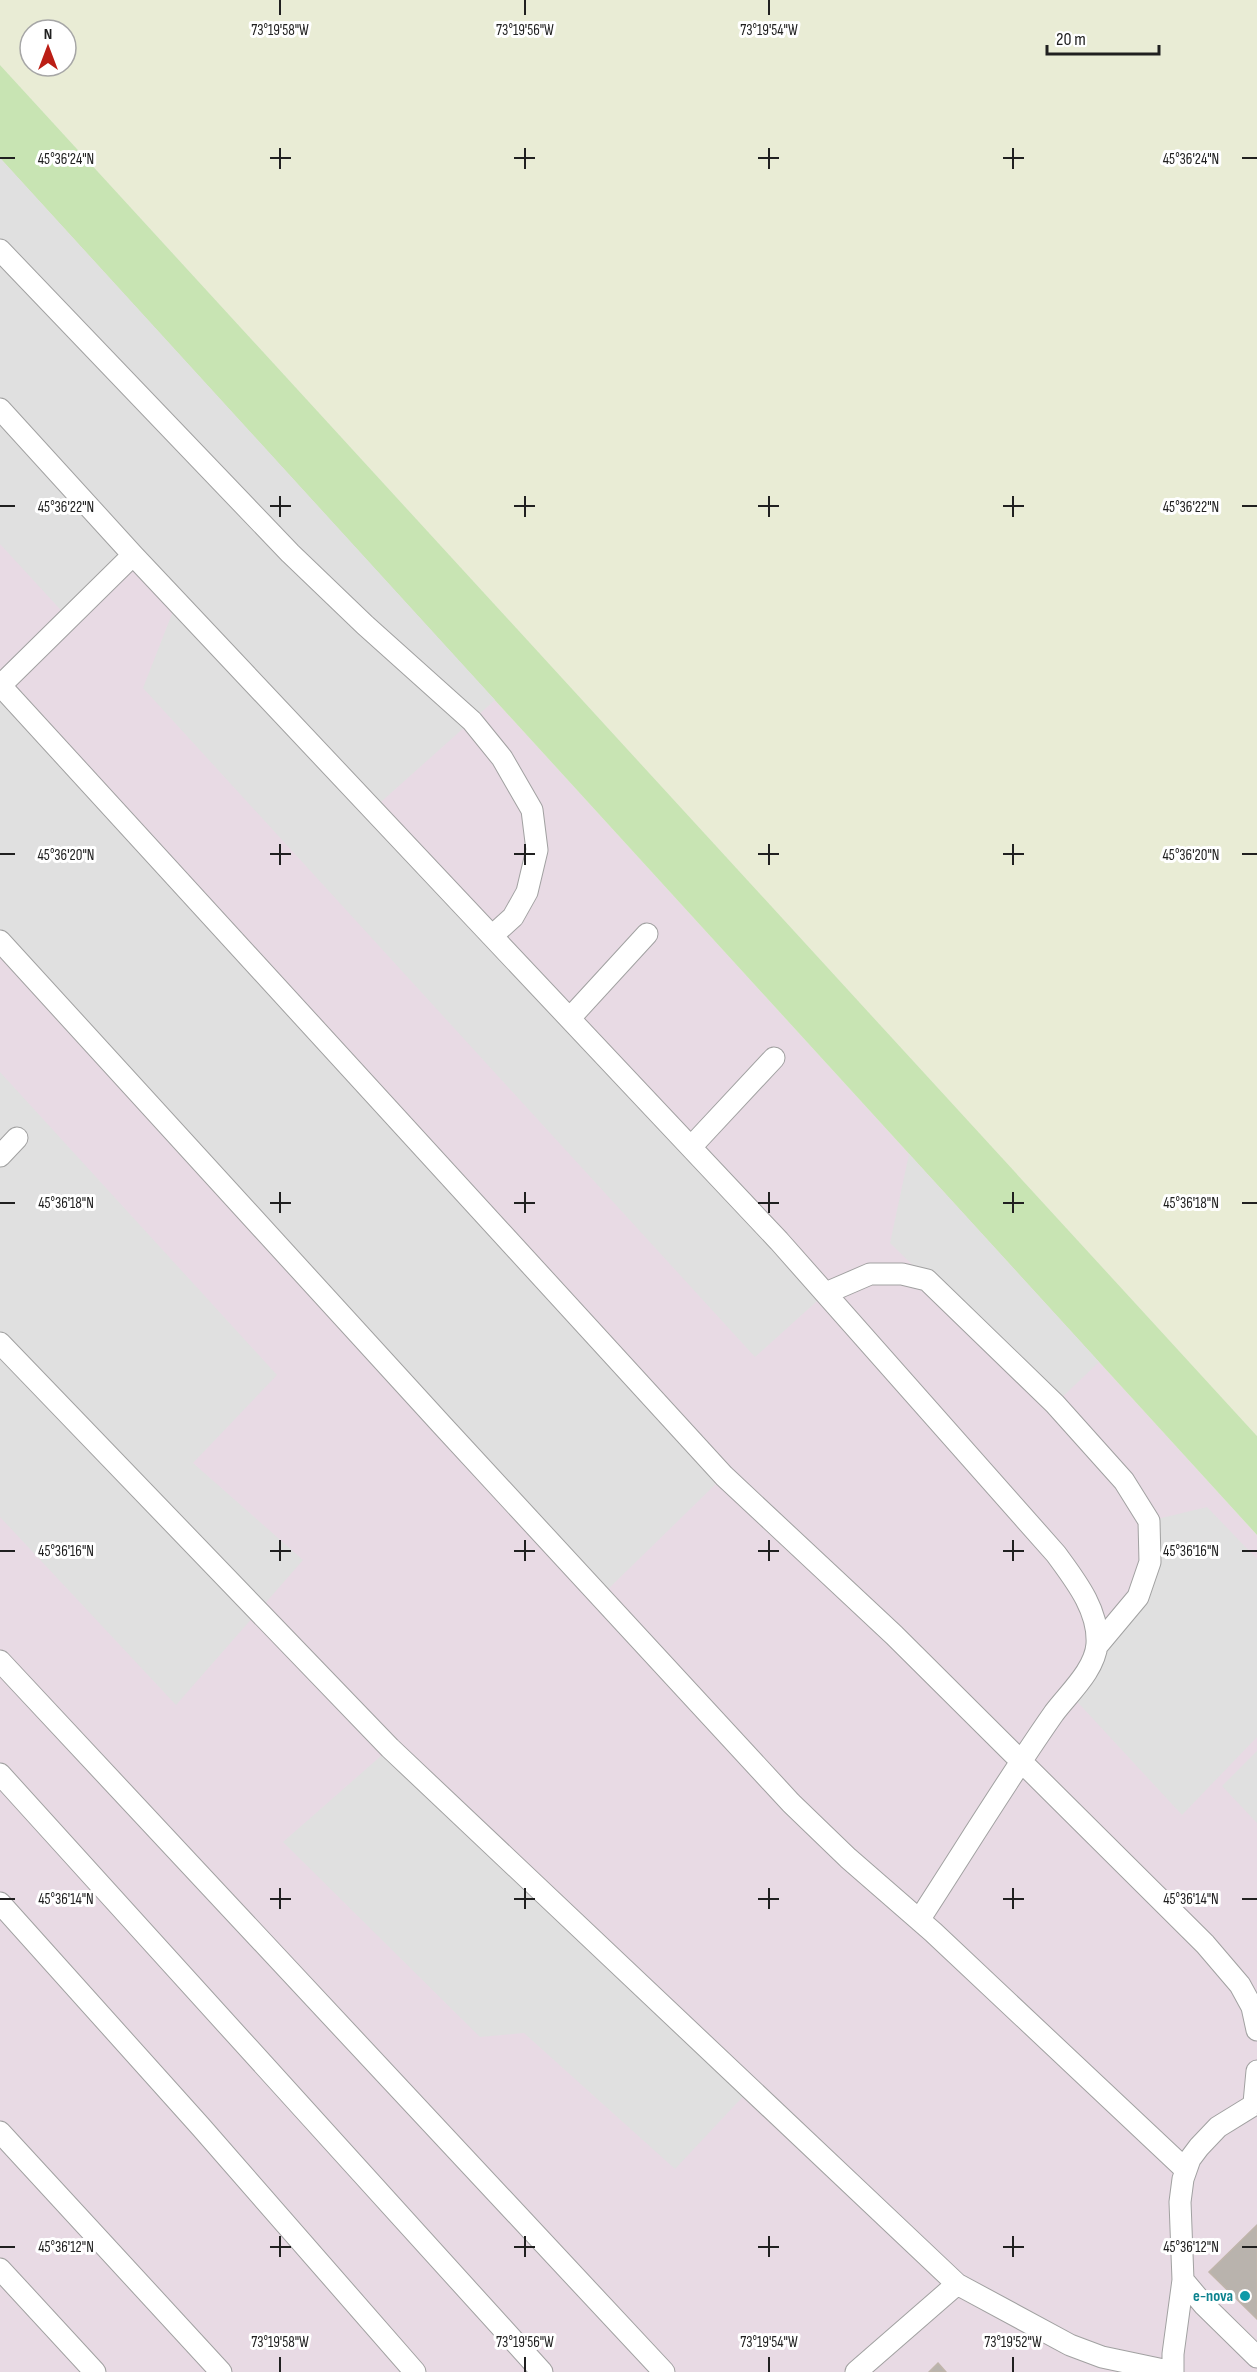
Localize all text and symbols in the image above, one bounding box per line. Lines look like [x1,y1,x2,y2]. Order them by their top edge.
north arrow [18,18,78,78]
scale bar [1047,18,1160,56]
text: 73°19'58"W [251,21,309,40]
text: 73°19'56"W [496,21,554,40]
text: 73°19'54"W [740,21,798,40]
text: N [44,25,52,44]
text: 20 m [1056,29,1086,50]
text: 45°36'24"N [38,150,94,169]
text: 45°36'24"N [1163,150,1219,169]
text: 45°36'22"N [38,498,94,517]
text: 45°36'22"N [1163,498,1219,517]
text: 45°36'20"N [38,846,94,865]
text: 45°36'20"N [1163,846,1219,865]
text: 45°36'18"N [38,1194,94,1213]
text: 45°36'18"N [1163,1194,1219,1213]
text: 45°36'16"N [38,1542,94,1561]
text: 45°36'16"N [1163,1542,1219,1561]
text: 45°36'14"N [38,1890,94,1909]
text: 45°36'14"N [1163,1890,1219,1909]
text: 45°36'12"N [38,2238,94,2257]
text: 45°36'12"N [1163,2238,1219,2257]
place label: e-nova [1193,2287,1233,2306]
marker: e-nova [1238,2289,1252,2303]
text: 73°19'58"W [251,2333,309,2352]
text: 73°19'56"W [496,2333,554,2352]
text: 73°19'54"W [740,2333,798,2352]
text: 73°19'52"W [984,2333,1042,2352]

